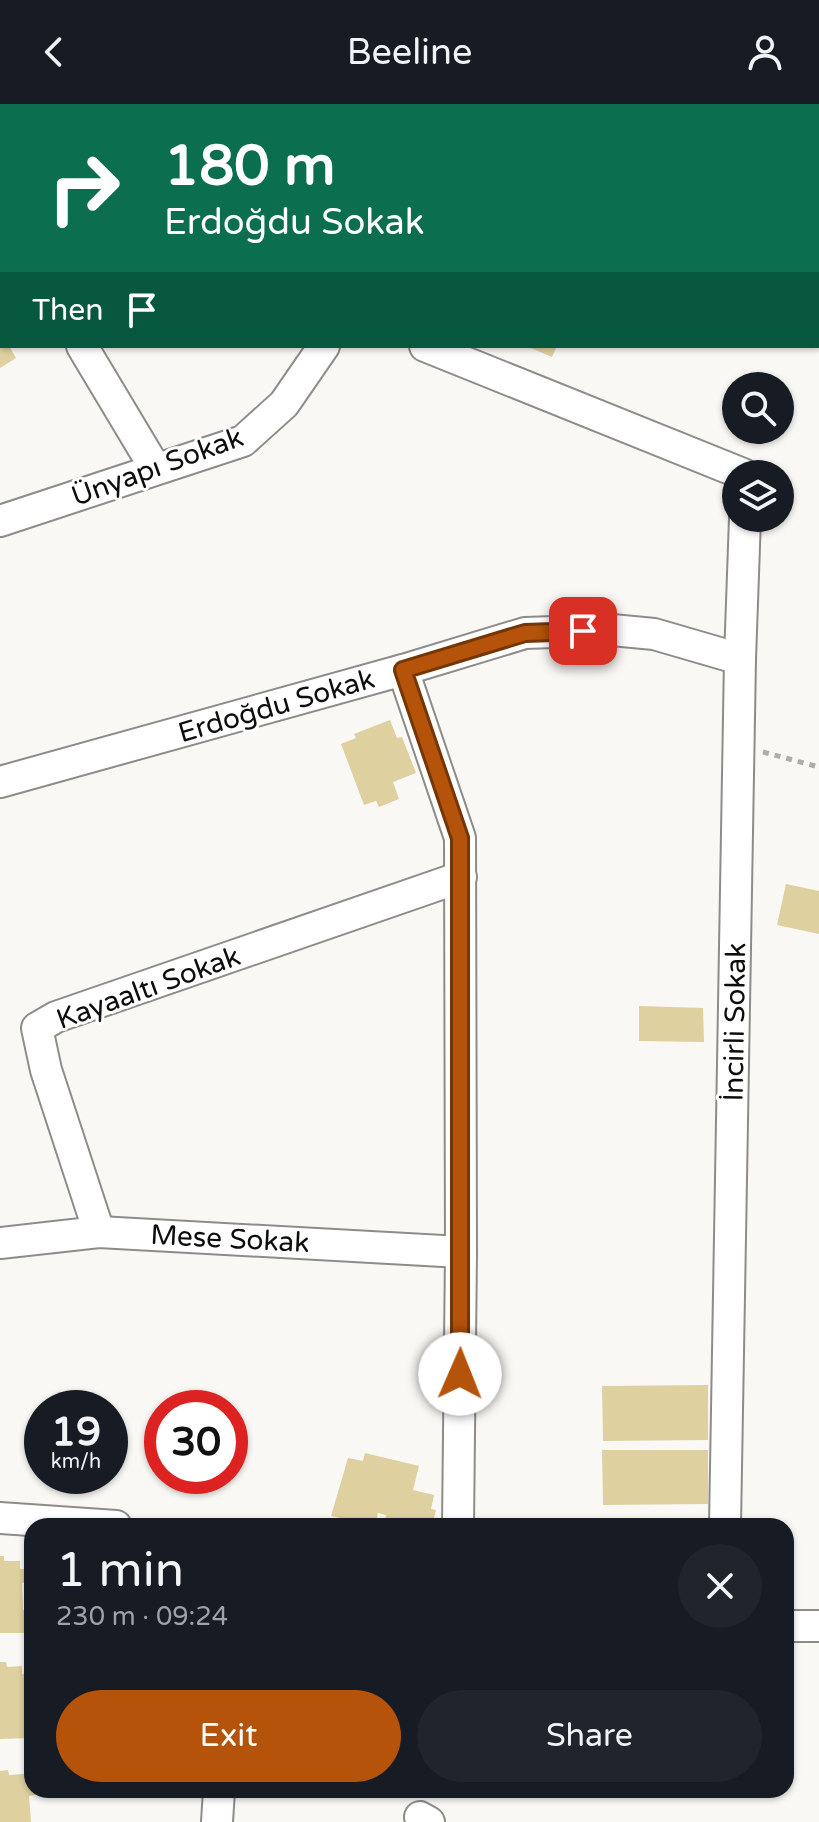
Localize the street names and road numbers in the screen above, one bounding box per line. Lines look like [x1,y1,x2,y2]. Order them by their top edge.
street label: Ünyapı Sokak [67,420,248,514]
street label: Erdoğdu Sokak [174,662,378,750]
street label: Kayaaltı Sokak [52,939,245,1037]
street label: İncirli Sokak [717,942,753,1102]
street label: Mese Sokak [150,1218,310,1260]

